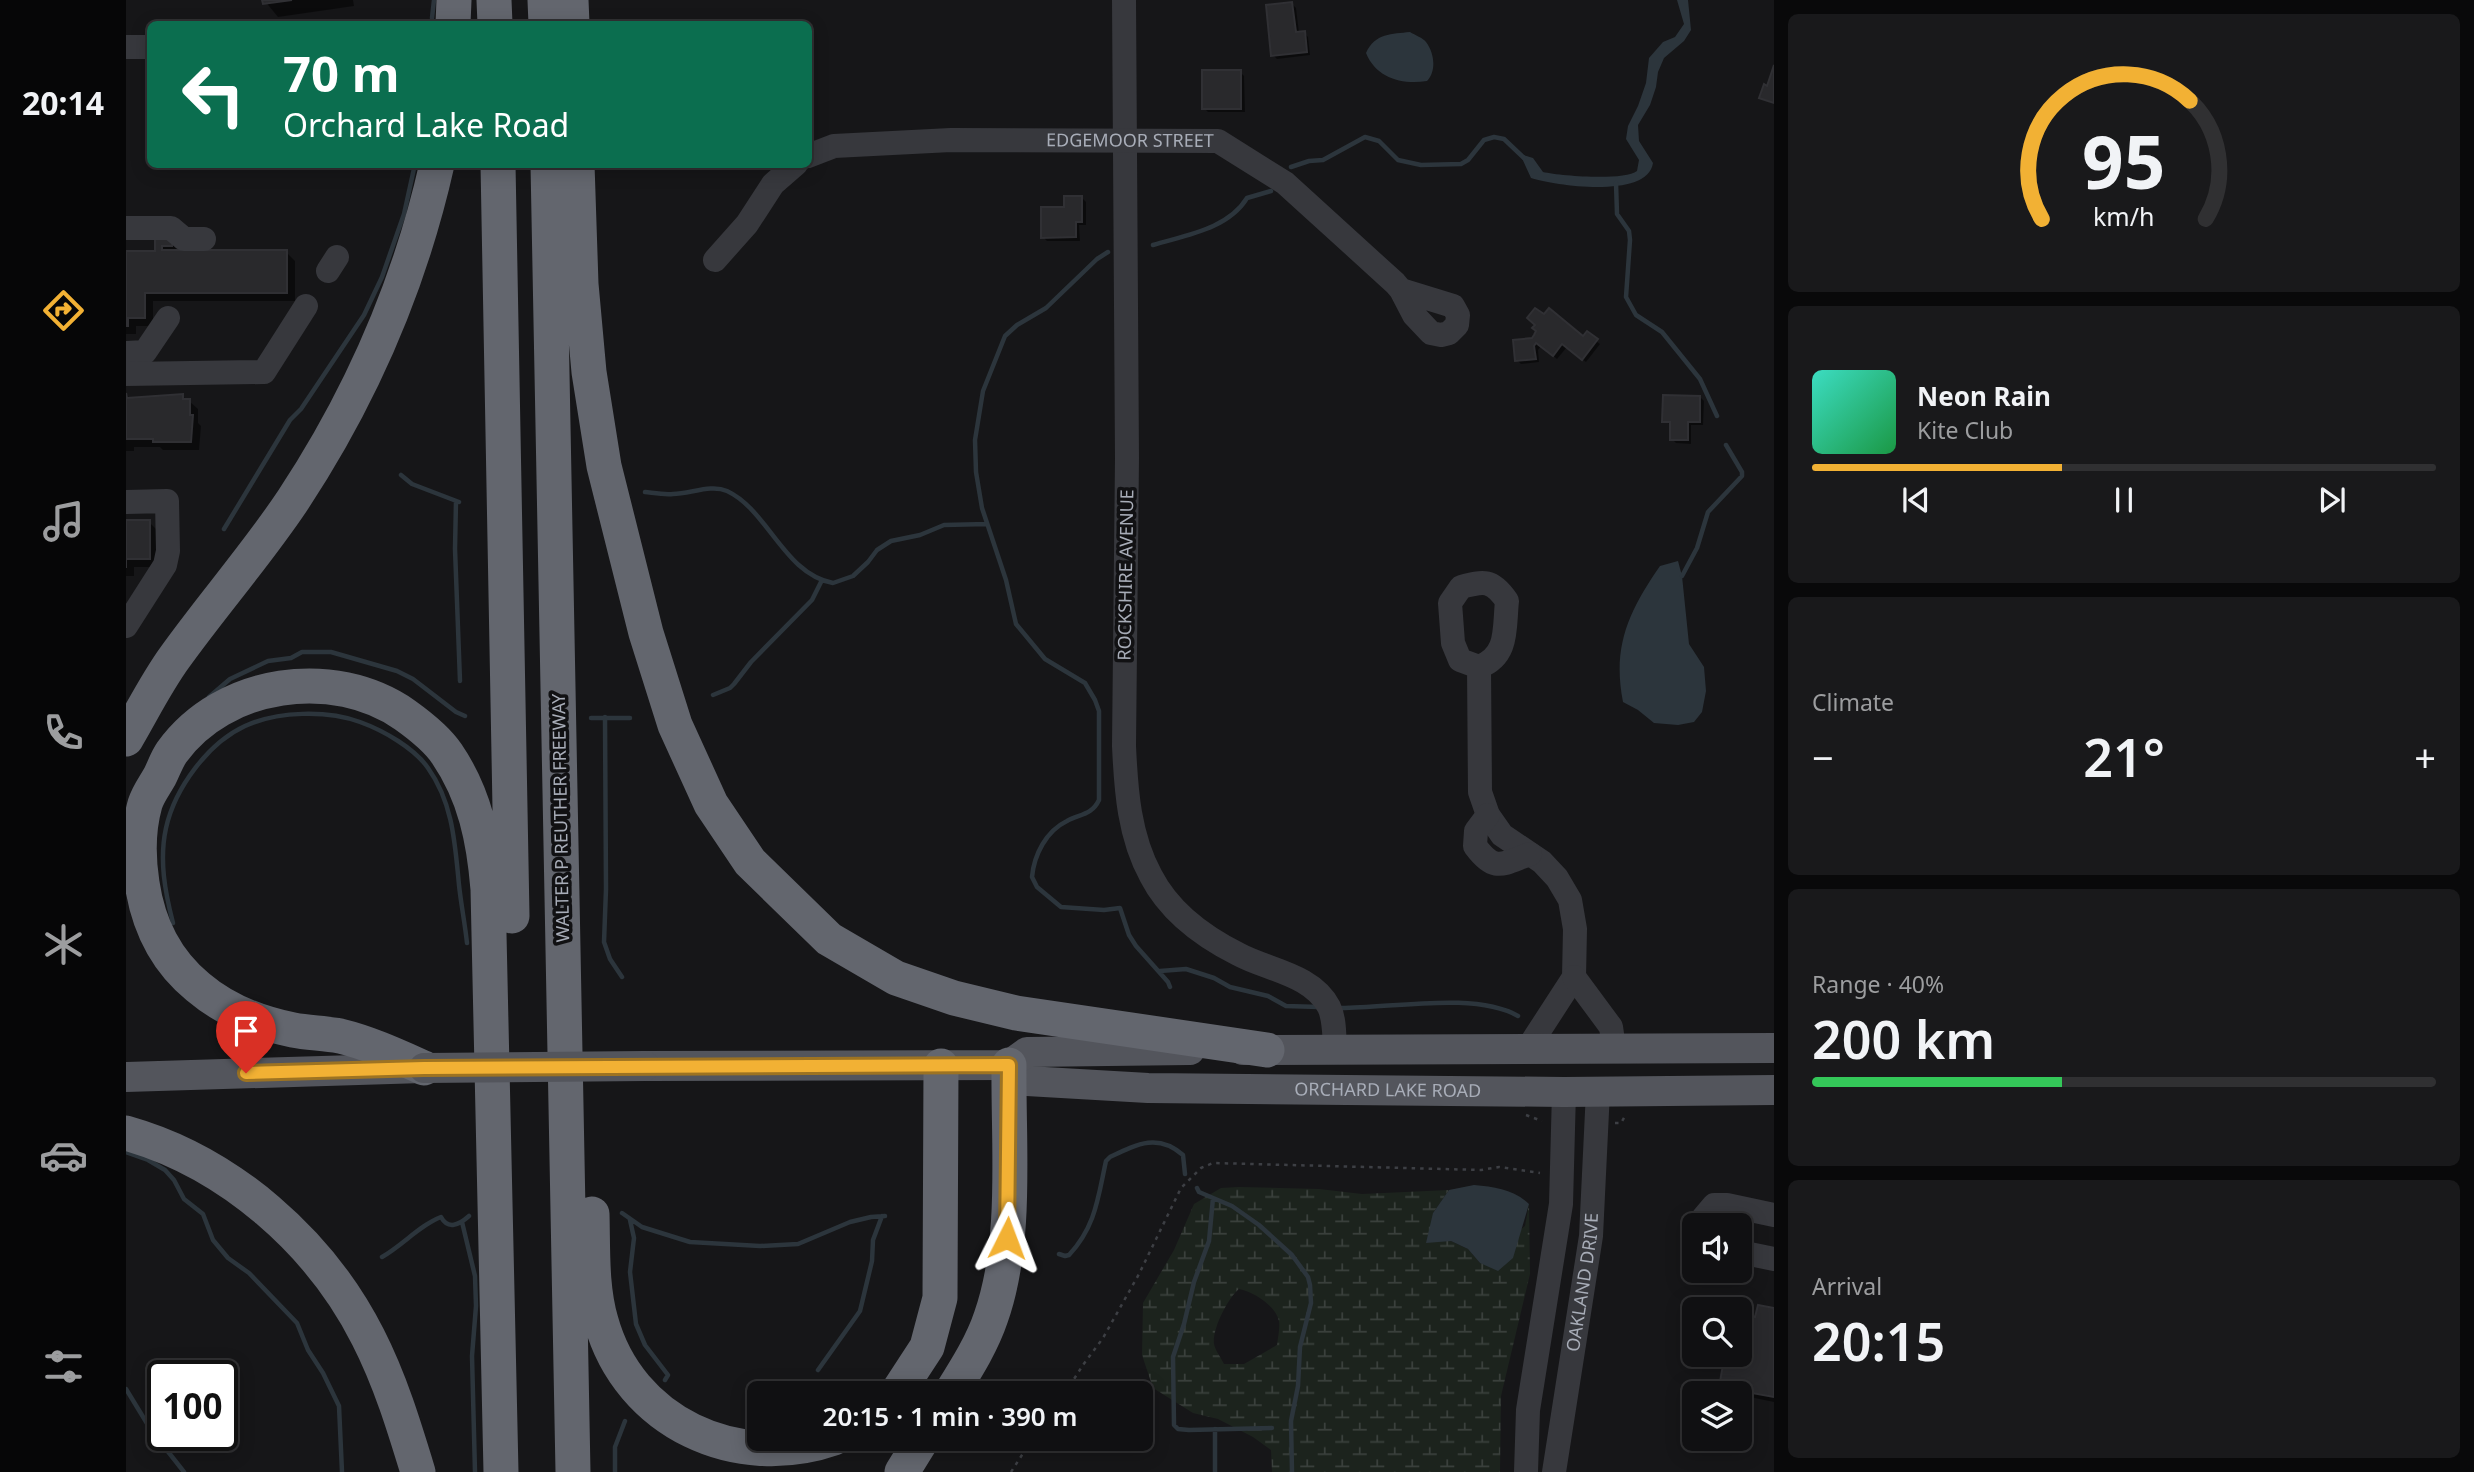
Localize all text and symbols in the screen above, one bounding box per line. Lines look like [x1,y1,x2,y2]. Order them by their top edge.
text: 70 m [283,40,400,106]
icon: left [168,49,259,140]
text: 20:14 [22,81,104,124]
text: Orchard Lake Road [283,103,569,146]
text: 95 [2082,111,2166,210]
street label: EDGEMOOR STREET [1046,127,1214,152]
text: km/h [2093,199,2155,233]
icon: directions [39,286,88,335]
text: Neon Rain [1917,378,2051,414]
text: Kite Club [1917,414,2013,446]
icon: previous [1897,481,1935,519]
icon: pause [2105,481,2143,519]
icon: next [2313,481,2351,519]
street label: ROCKSHIRE AVENUE [1112,489,1138,661]
icon: music [39,497,88,546]
text: Climate [1812,686,1894,718]
street label: WALTER P REUTHER FREEWAY [546,693,574,943]
icon: phone [39,708,88,757]
text: 21° [2083,721,2165,792]
text: − [1812,731,1834,783]
text: + [2414,731,2436,783]
icon: climate [39,920,88,969]
text: Range · 40% [1812,968,1944,1000]
pin [216,1001,276,1073]
text: 200 km [1812,1003,1995,1074]
icon: arrive [227,1012,265,1050]
street label: ORCHARD LAKE ROAD [1294,1076,1481,1102]
icon: car [39,1131,88,1180]
position arrow [970,1201,1044,1275]
street label: OAKLAND DRIVE [1560,1212,1603,1353]
map controls [1682,1213,1752,1451]
button: sound [1682,1213,1752,1283]
text: Arrival [1812,1270,1882,1302]
button: search [1682,1297,1752,1367]
text: 20:15 [1812,1305,1945,1376]
icon: filters [39,1342,88,1391]
speed limit sign: 100 [147,1360,238,1451]
button: layers [1682,1381,1752,1451]
text: 20:15 · 1 min · 390 m [823,1398,1077,1434]

